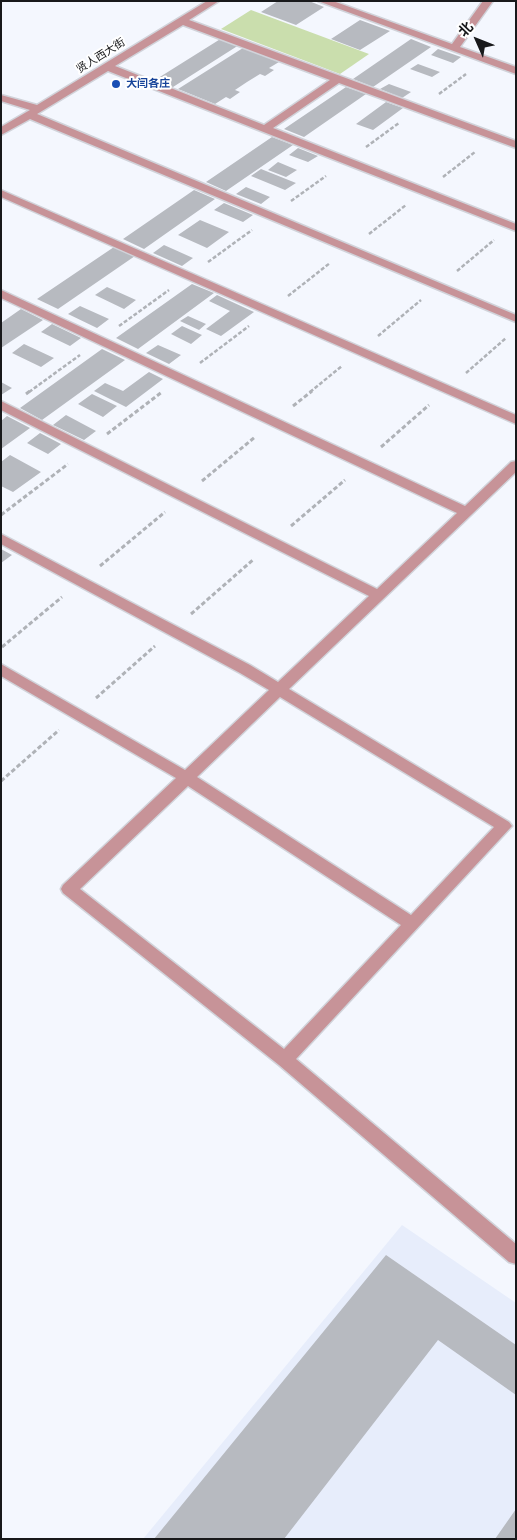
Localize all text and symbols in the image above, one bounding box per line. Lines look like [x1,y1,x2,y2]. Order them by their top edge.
north arrow [452,15,502,65]
text: 北 [455,18,477,40]
street label: 贤人西大街 [74,36,128,76]
place label: 大闫各庄 [126,77,170,91]
marker: 大闫各庄 [110,78,122,90]

